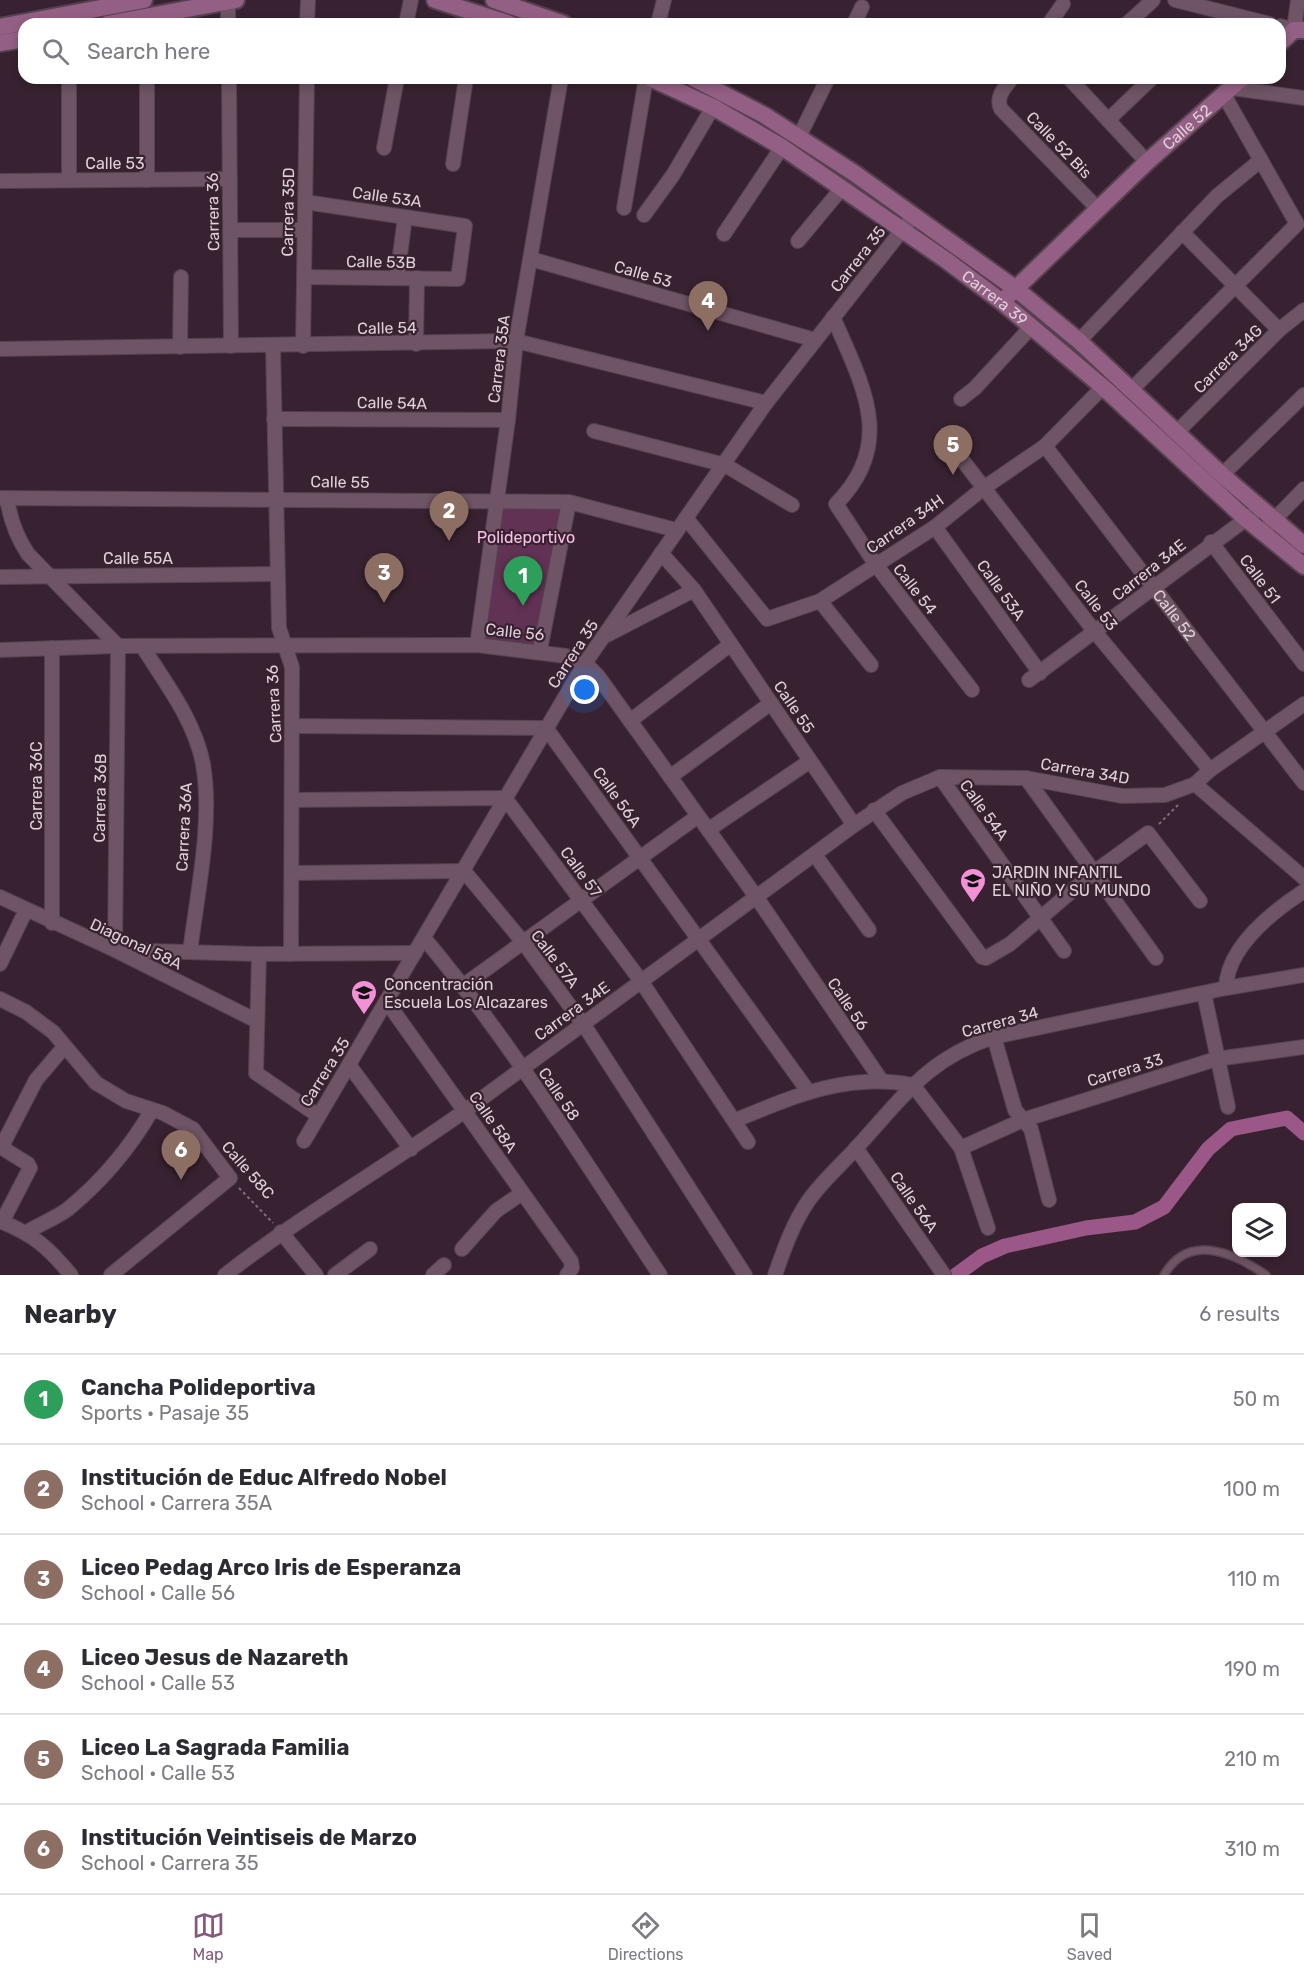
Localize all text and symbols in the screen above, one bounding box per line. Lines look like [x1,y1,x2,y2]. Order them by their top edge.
search box [18,18,1286,84]
icon: search [39,35,72,68]
text: Search here [87,38,210,65]
street label: Calle 52 [1158,100,1215,154]
street label: Calle 52 Bis [1022,108,1096,182]
street label: Calle 53 [85,154,145,173]
street label: Carrera 35D [278,167,298,257]
street label: Carrera 36 [203,172,223,251]
street label: Calle 53A [351,183,423,211]
street label: Carrera 35 [826,222,890,296]
street label: Calle 53B [346,252,416,272]
street label: Calle 53 [612,257,674,291]
street label: Carrera 39 [958,266,1032,329]
pin: 4 [688,282,728,331]
street label: Carrera 35A [484,313,514,404]
street label: Calle 54 [357,318,417,338]
street label: Carrera 34G [1190,321,1266,397]
street label: Calle 54A [357,393,428,413]
pin: 5 [934,426,972,475]
street label: Calle 55 [310,472,370,492]
street label: Carrera 34H [863,490,947,558]
pin: 2 [430,492,468,541]
park label: Polideportivo [477,528,575,547]
street label: Carrera 34E [1108,535,1190,605]
street label: Calle 55A [103,549,173,568]
street label: Calle 51 [1235,551,1285,607]
pin: 3 [364,554,404,603]
pin: 1 [504,556,542,606]
street label: Calle 53A [973,556,1029,624]
street label: Calle 54 [889,560,941,618]
street label: Calle 53 [1070,576,1122,634]
street label: Calle 52 [1149,586,1200,644]
street label: Carrera 35 [544,616,602,692]
street label: Calle 56 [485,619,546,645]
street label: Carrera 36 [262,664,286,744]
your location [570,675,599,704]
street label: Calle 55 [770,677,818,737]
street label: Carrera 36C [27,741,46,831]
street label: Carrera 36B [90,753,110,843]
street label: Carrera 34D [1039,754,1131,788]
street label: Calle 56A [589,763,645,831]
street label: Calle 54A [956,776,1013,844]
street label: Carrera 36A [172,782,196,872]
street label: Calle 57 [556,843,606,901]
place label: JARDIN INFANTIL EL NIÑO Y SU MUNDO [992,863,1151,900]
school or university icon: JARDIN INFANTIL EL NIÑO Y SU MUNDO [958,866,988,904]
street label: Diagonal 58A [87,914,185,974]
street label: Calle 57A [527,926,583,992]
street label: Calle 56 [824,974,873,1034]
place label: Concentración Escuela Los Alcazares [384,975,548,1012]
street label: Carrera 34E [531,977,613,1045]
school or university icon: Concentración Escuela Los Alcazares [349,978,379,1016]
street label: Carrera 34 [960,1003,1041,1041]
street label: Carrera 35 [296,1034,354,1110]
street label: Carrera 33 [1085,1049,1165,1091]
street label: Calle 58 [534,1064,584,1124]
street label: Calle 58A [465,1088,521,1157]
pin: 6 [162,1130,201,1180]
street label: Calle 58C [218,1137,278,1203]
street label: Calle 56A [886,1168,942,1236]
map controls [1232,1203,1286,1257]
button: layers [1232,1203,1286,1257]
text: Nearby [24,1299,117,1330]
text: 6 results [1199,1302,1280,1326]
text: Cancha Polideportiva [81,1374,316,1401]
text: 1 [39,1387,48,1411]
text: 50 m [1233,1387,1280,1411]
text: Sports · Pasaje 35 [81,1401,249,1425]
text: Institución de Educ Alfredo Nobel [81,1464,447,1491]
text: 2 [37,1477,50,1501]
text: 100 m [1223,1477,1280,1501]
text: School · Carrera 35A [81,1491,272,1515]
text: Liceo Pedag Arco Iris de Esperanza [81,1554,461,1581]
text: 3 [37,1567,50,1591]
text: 110 m [1228,1567,1280,1591]
text: School · Calle 56 [81,1581,235,1605]
text: Liceo Jesus de Nazareth [81,1644,349,1671]
text: 4 [37,1657,50,1681]
text: 190 m [1224,1657,1280,1681]
text: School · Calle 53 [81,1671,235,1695]
text: Liceo La Sagrada Familia [81,1734,349,1761]
text: 5 [37,1747,50,1771]
text: 210 m [1224,1747,1280,1771]
text: School · Calle 53 [81,1761,235,1785]
text: Institución Veintiseis de Marzo [81,1824,417,1851]
text: 6 [37,1837,50,1861]
text: 310 m [1224,1837,1280,1861]
text: School · Carrera 35 [81,1851,259,1875]
tab: Map [192,1909,225,1964]
tab: Directions [608,1909,684,1964]
tab: Saved [1067,1909,1112,1964]

